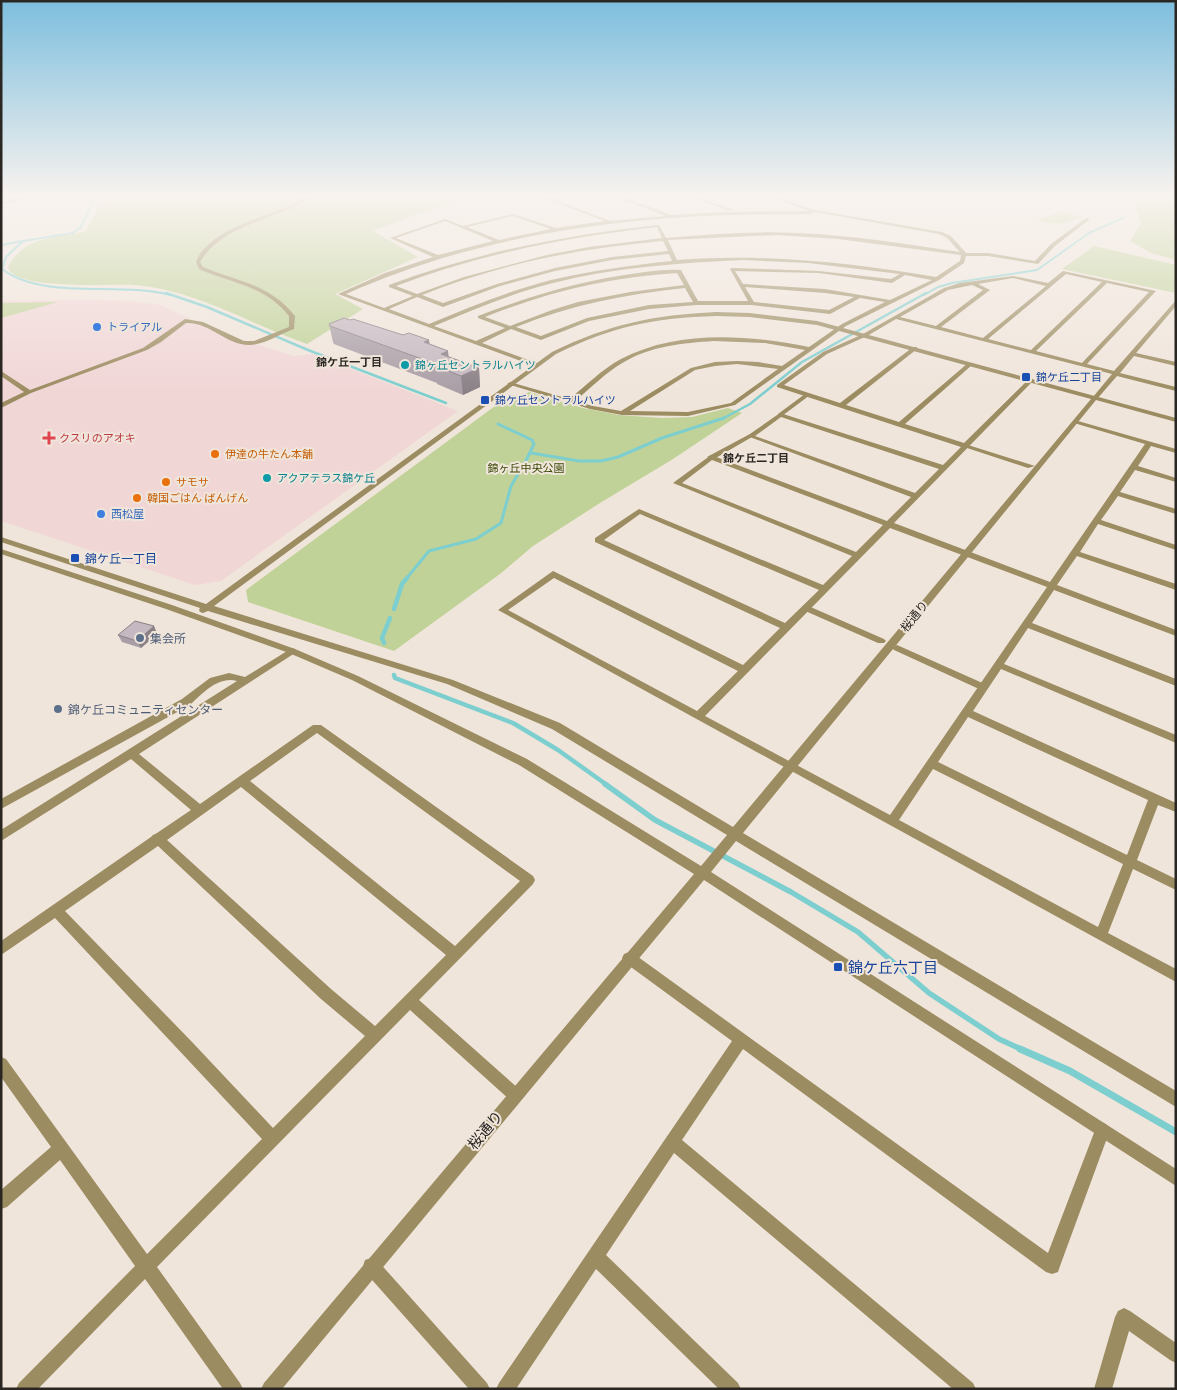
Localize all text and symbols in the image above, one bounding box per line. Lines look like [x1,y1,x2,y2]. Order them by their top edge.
place label: トライアル [107,320,162,334]
marker: トライアル [91,321,103,333]
district label: 錦ケ丘一丁目 [316,355,382,369]
place label: 錦ヶ丘セントラルハイツ [415,358,536,372]
marker: 錦ヶ丘セントラルハイツ [399,359,411,371]
place label: 錦ケ丘二丁目 [1036,370,1102,384]
marker: 錦ケ丘二丁目 [1020,371,1032,383]
place label: 錦ケ丘セントラルハイツ [495,393,616,407]
marker: 錦ケ丘セントラルハイツ [479,394,491,406]
place label: クスリのアオキ [59,431,136,445]
marker: クスリのアオキ [43,432,55,444]
place label: 伊達の牛たん本舗 [225,447,313,461]
marker: 伊達の牛たん本舗 [209,448,221,460]
district label: 錦ケ丘二丁目 [723,451,789,465]
park label: 錦ヶ丘中央公園 [488,461,565,475]
place label: アクアテラス錦ケ丘 [277,471,375,485]
marker: アクアテラス錦ケ丘 [261,472,273,484]
place label: サモサ [176,475,209,489]
marker: サモサ [160,476,172,488]
place label: 韓国ごはん ばんげん [147,491,248,505]
marker: 韓国ごはん ばんげん [131,492,143,504]
place label: 西松屋 [111,507,144,521]
marker: 西松屋 [95,508,107,520]
place label: 錦ケ丘一丁目 [85,551,157,566]
marker: 錦ケ丘一丁目 [69,552,81,564]
street label: 桜通り [897,597,931,635]
place label: 集会所 [150,631,186,646]
marker: 集会所 [134,632,146,644]
place label: 錦ケ丘コミュニティセンター [68,702,223,717]
marker: 錦ケ丘コミュニティセンター [52,703,64,715]
place label: 錦ケ丘六丁目 [848,958,938,977]
marker: 錦ケ丘六丁目 [832,961,844,973]
street label: 桜通り [463,1107,507,1153]

